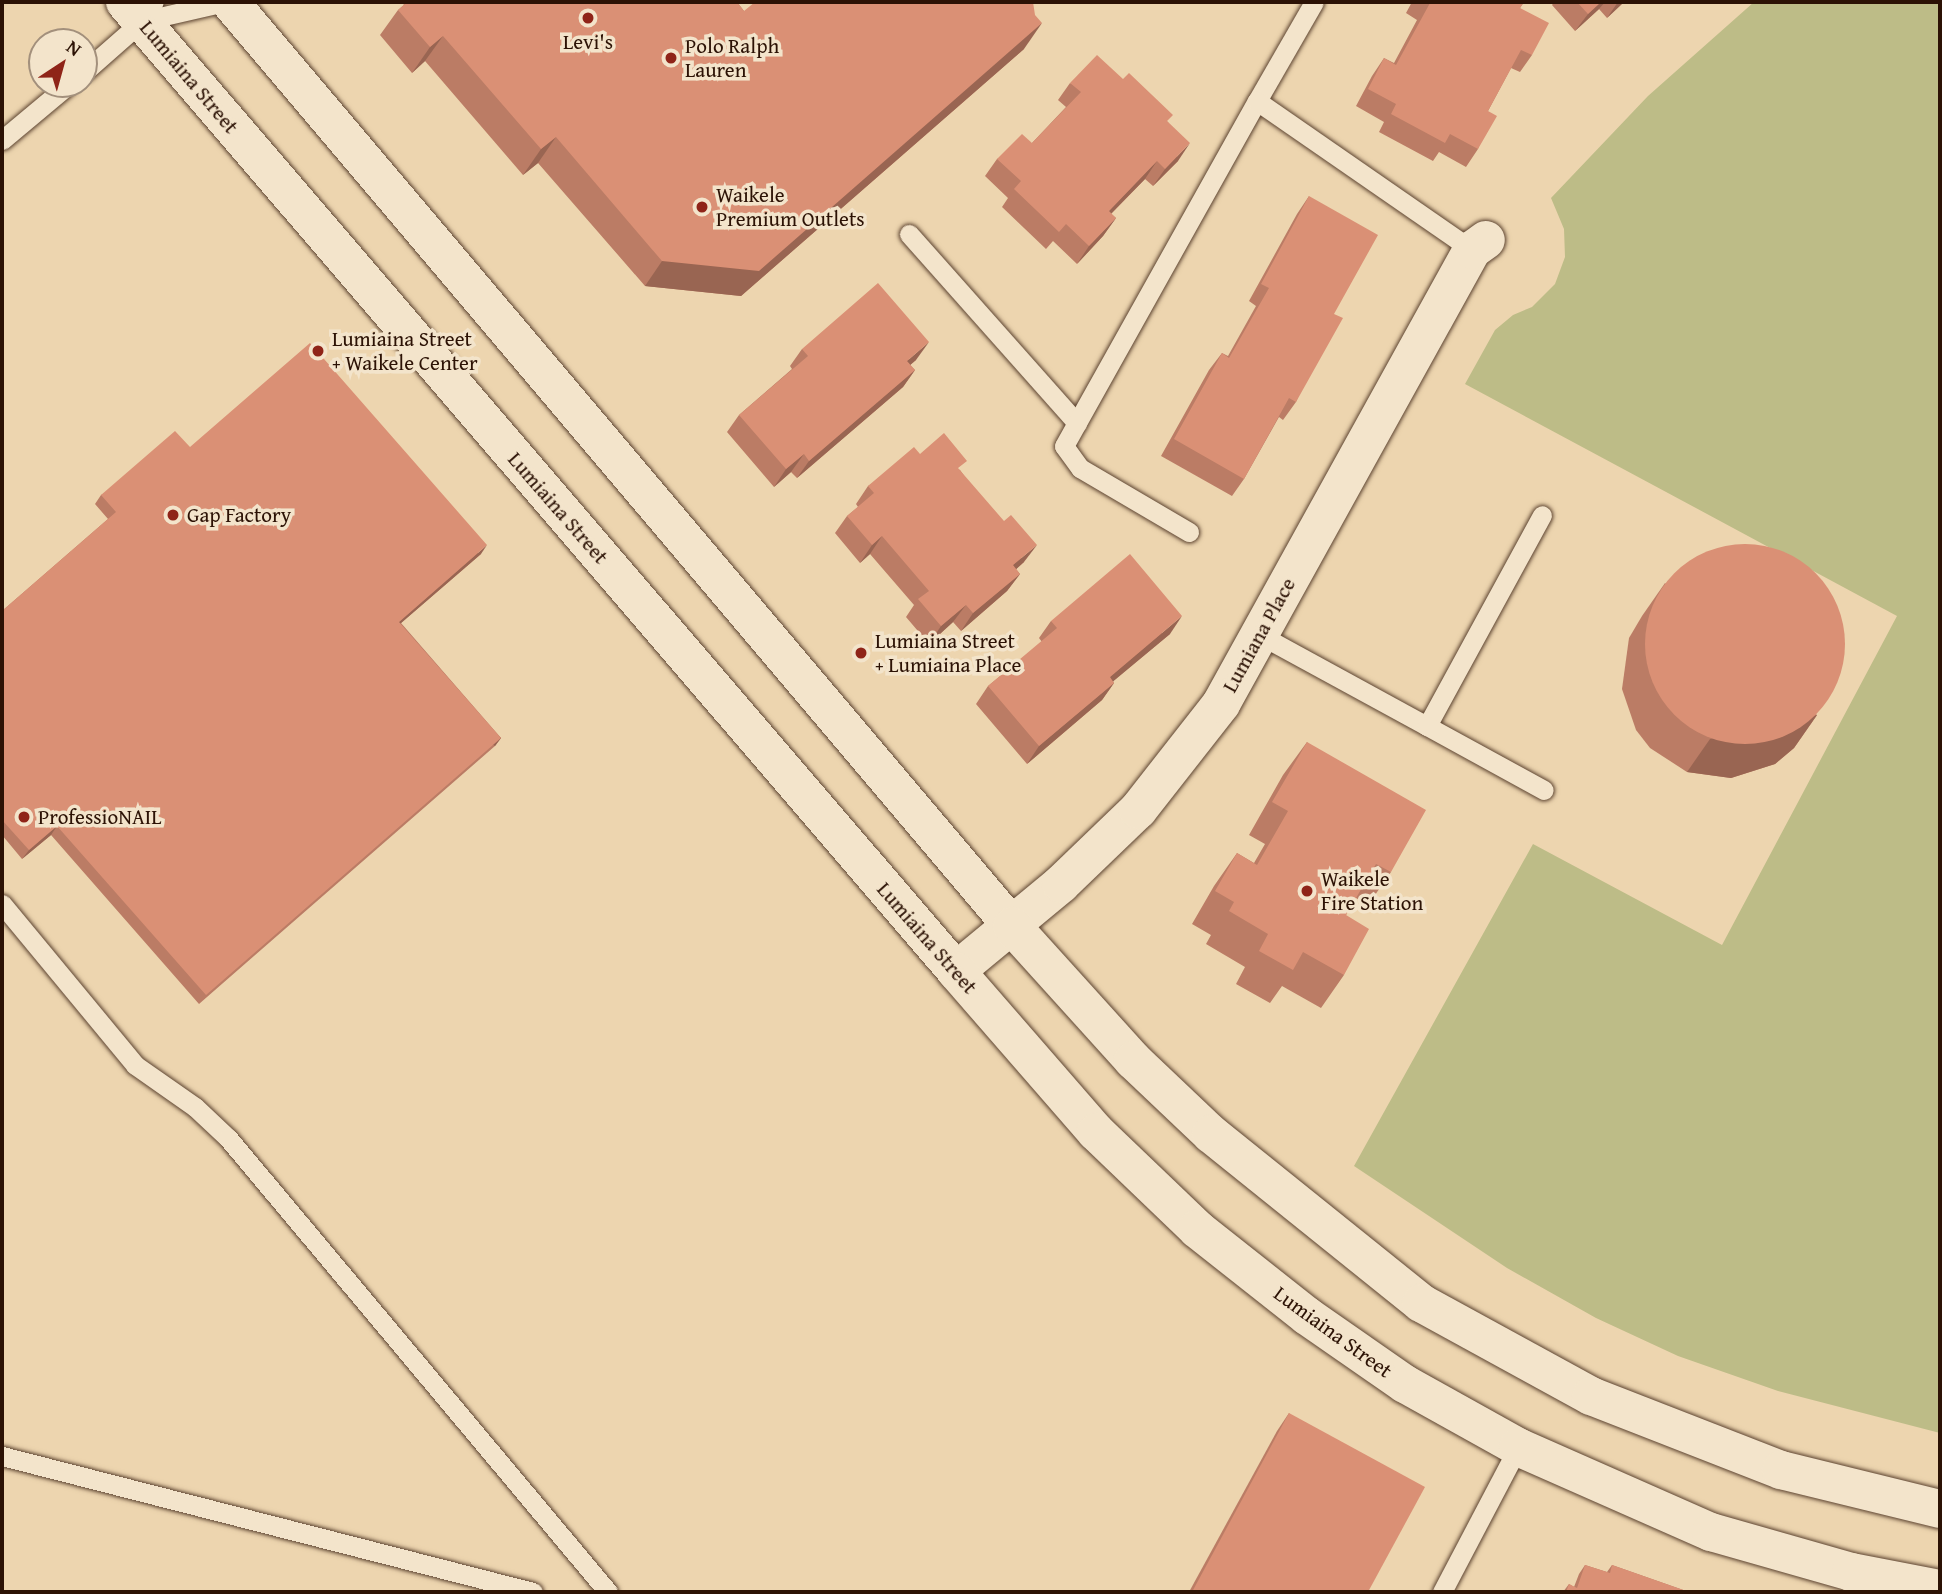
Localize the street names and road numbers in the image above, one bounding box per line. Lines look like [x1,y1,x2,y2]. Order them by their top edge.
street label: Lumiaina Street [134,15,244,139]
street label: Lumiaina Street [503,447,613,569]
street label: Lumiana Place [1217,573,1301,697]
street label: Lumiaina Street [872,877,982,999]
street label: Lumiaina Street [1269,1281,1397,1383]

